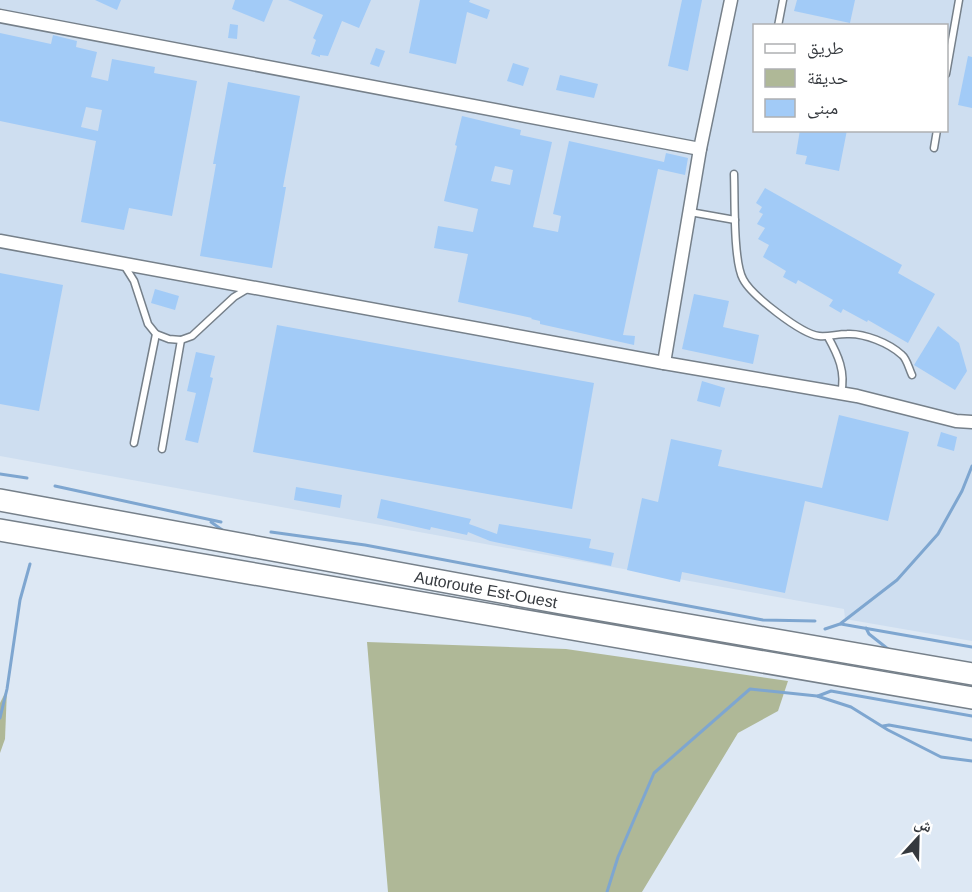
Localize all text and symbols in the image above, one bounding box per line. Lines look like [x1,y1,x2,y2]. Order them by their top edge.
legend [753,24,948,132]
text: طريق [807,38,844,59]
text: حديقة [807,68,848,88]
text: مبنى [807,98,838,119]
street label: Autoroute Est-Ouest [413,568,559,611]
north arrow [888,808,948,868]
text: ش [912,813,935,837]

